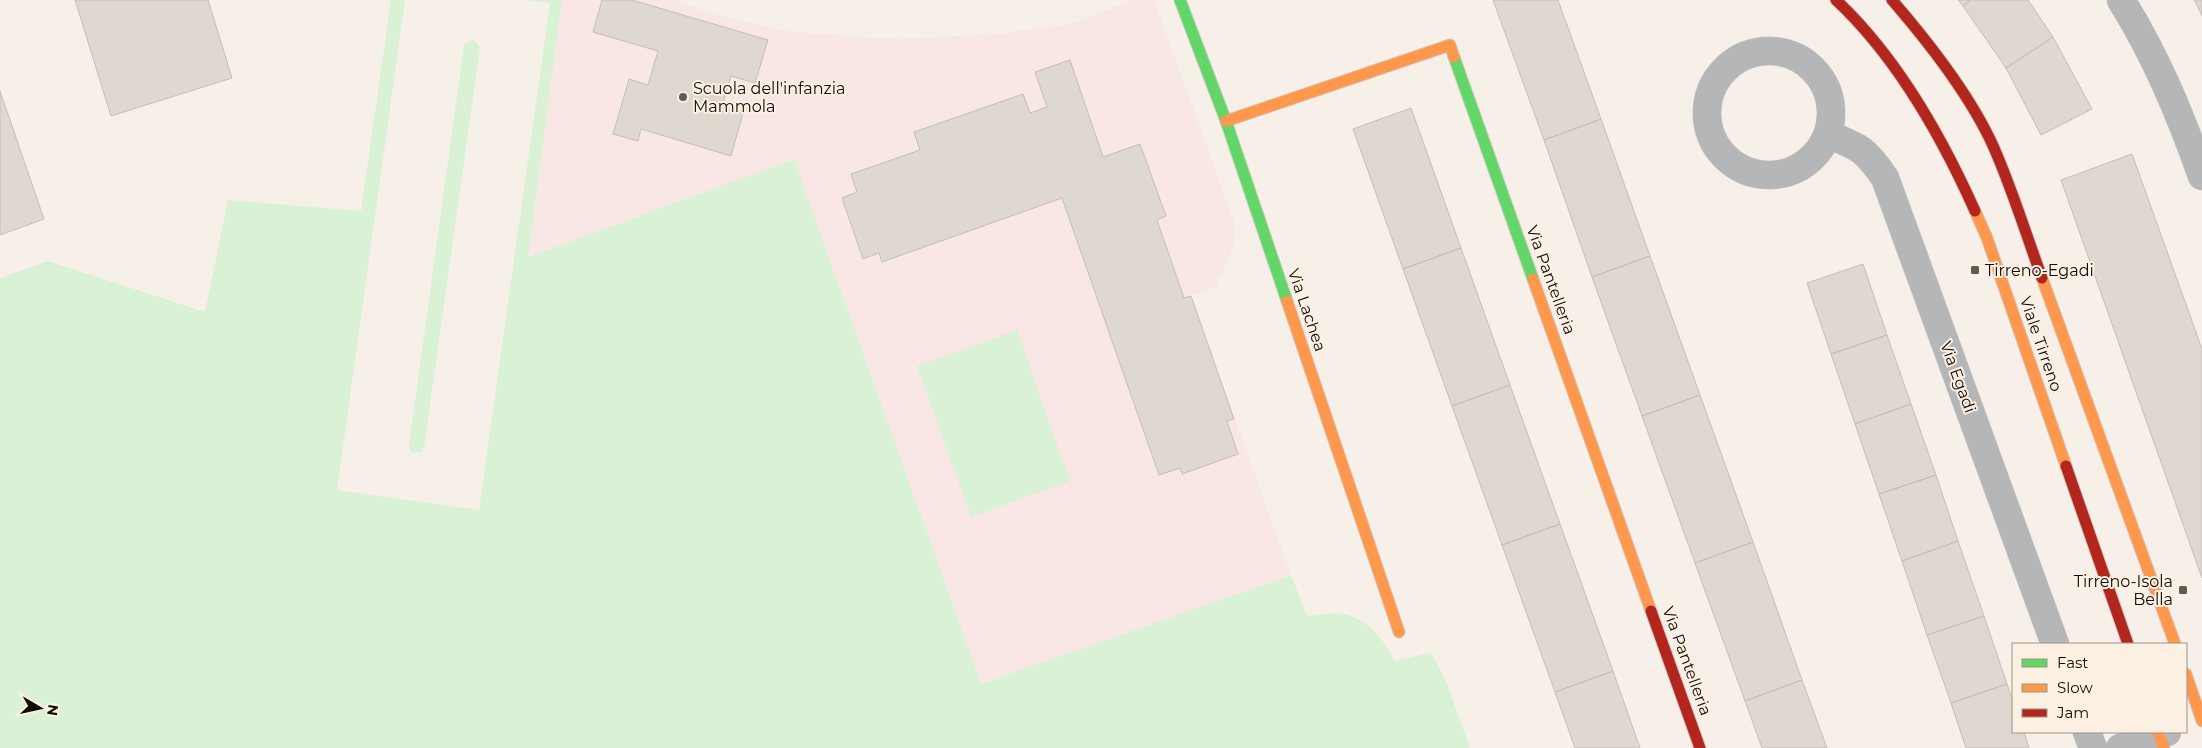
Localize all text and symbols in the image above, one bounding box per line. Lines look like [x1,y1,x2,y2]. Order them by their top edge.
place label: Scuola dell'infanzia Mammola [693,79,845,116]
marker: Scuola dell'infanzia Mammola [677,91,689,103]
street label: Via Pantelleria [1522,223,1580,337]
place label: Tirreno-Egadi [1985,261,2094,280]
marker: Tirreno-Egadi [1969,264,1981,276]
street label: Via Lachea [1284,266,1330,354]
street label: Viale Tirreno [2016,294,2066,394]
street label: Via Egadi [1936,339,1980,415]
place label: Tirreno-Isola Bella [2074,572,2173,609]
marker: Tirreno-Isola Bella [2177,584,2189,596]
street label: Via Pantelleria [1658,604,1716,718]
legend [2012,643,2187,733]
text: Fast [2057,653,2088,672]
text: Slow [2057,678,2093,697]
north arrow [15,683,65,733]
text: N [43,703,63,717]
text: Jam [2056,703,2089,722]

